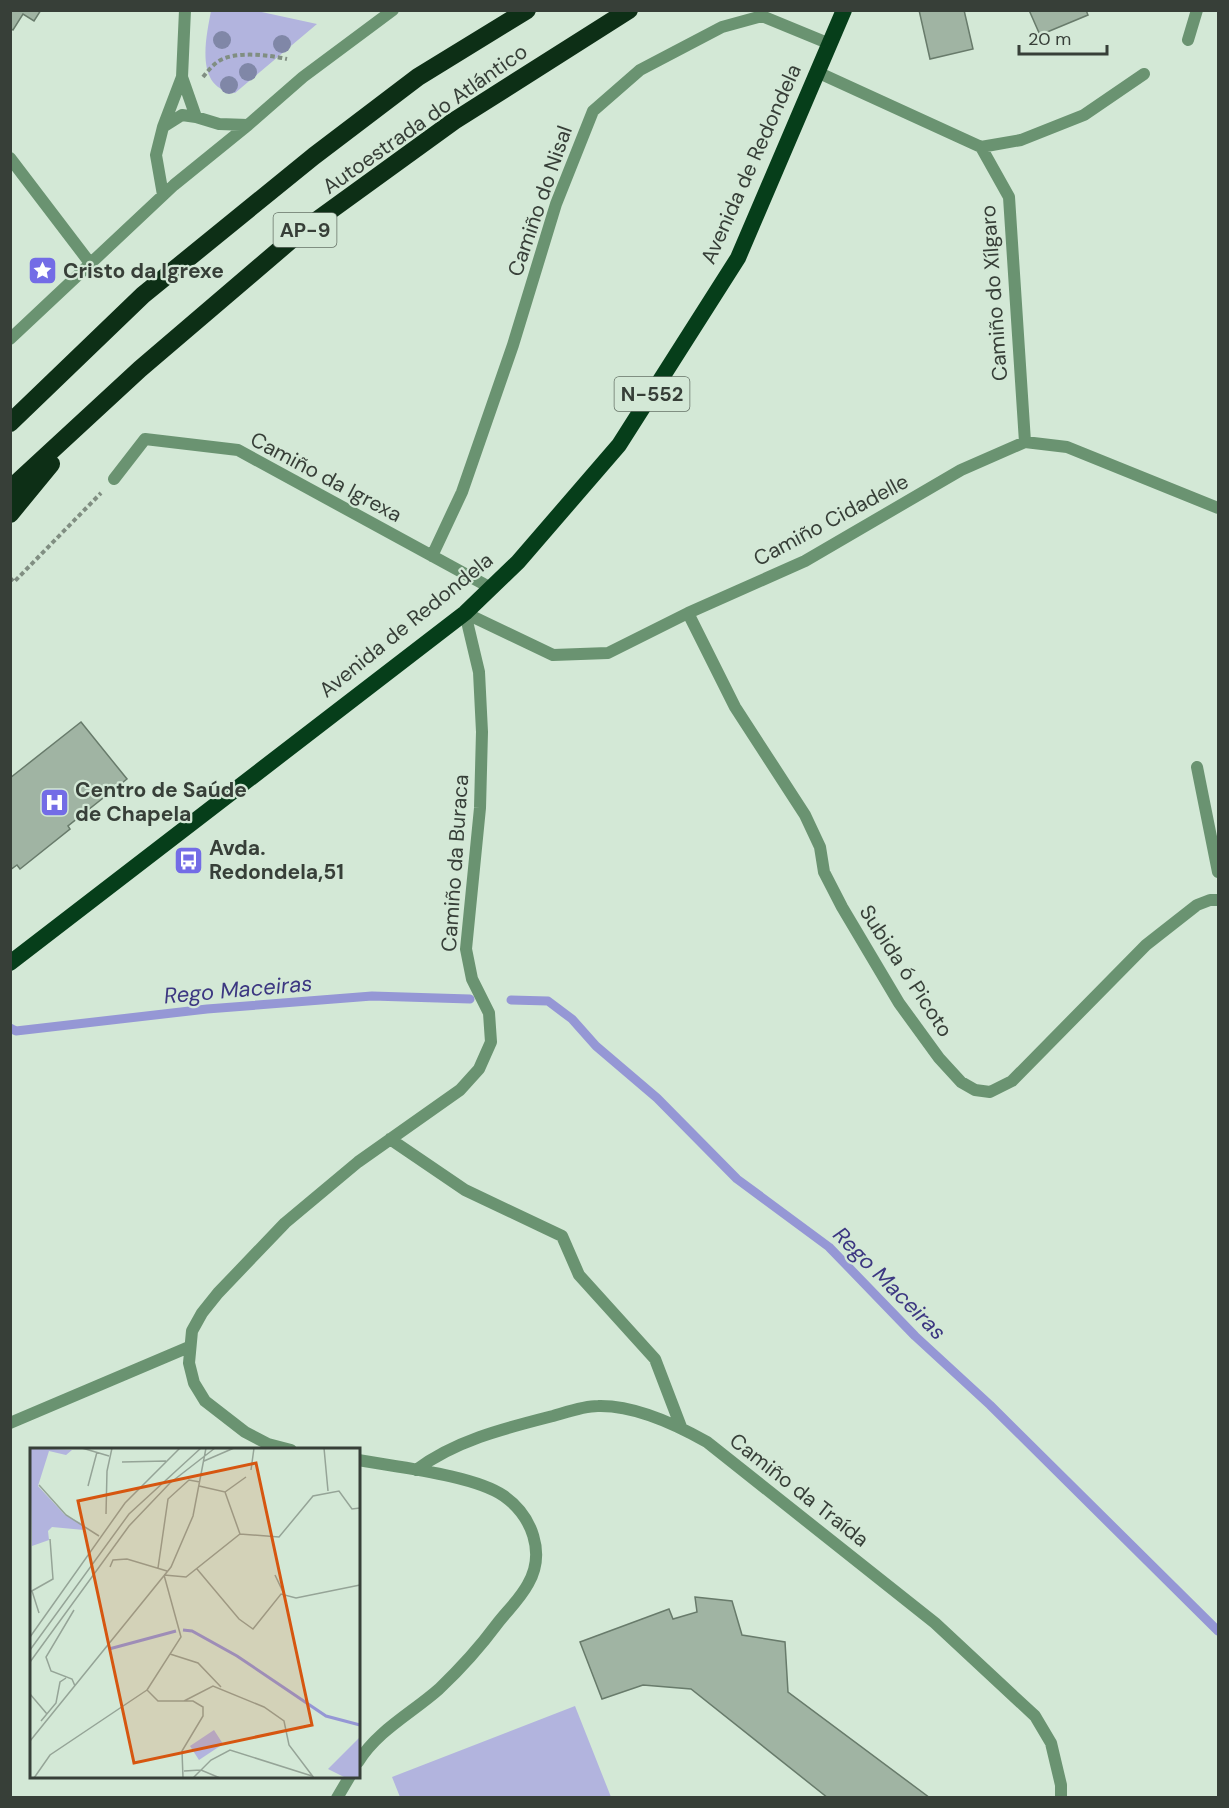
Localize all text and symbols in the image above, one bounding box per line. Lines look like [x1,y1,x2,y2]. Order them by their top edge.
scale bar [1019,18,1108,56]
text: 20 m [1028,27,1071,51]
street label: Autoestrada do Atlántico [317,38,533,200]
street label: Avenida de Redondela [694,60,808,268]
street label: Camiño do Nisal [501,122,579,280]
street label: Camiño do Xílgaro [974,204,1014,382]
road number: AP-9 [274,213,336,247]
place icon: Cristo da Igrexe [26,255,58,287]
place label: Cristo da Igrexe [63,257,224,285]
road number: N-552 [614,377,690,411]
street label: Camiño da Igrexa [245,425,407,529]
street label: Camiño Cidadelle [749,467,913,573]
street label: Avenida de Redondela [313,546,499,704]
street label: Camiño da Buraca [435,773,475,953]
place label: Centro de Saúde de Chapela [75,776,247,828]
hospital icon: Centro de Saúde de Chapela [38,786,70,818]
place label: Avda. Redondela,51 [209,834,344,886]
bus stop icon: Avda. Redondela,51 [172,844,204,876]
street label: Subida ó Picoto [853,900,959,1042]
water label: Rego Maceiras [163,969,313,1010]
water label: Rego Maceiras [827,1220,953,1346]
street label: Camiño da Traída [724,1427,874,1553]
inset map [30,1448,360,1778]

